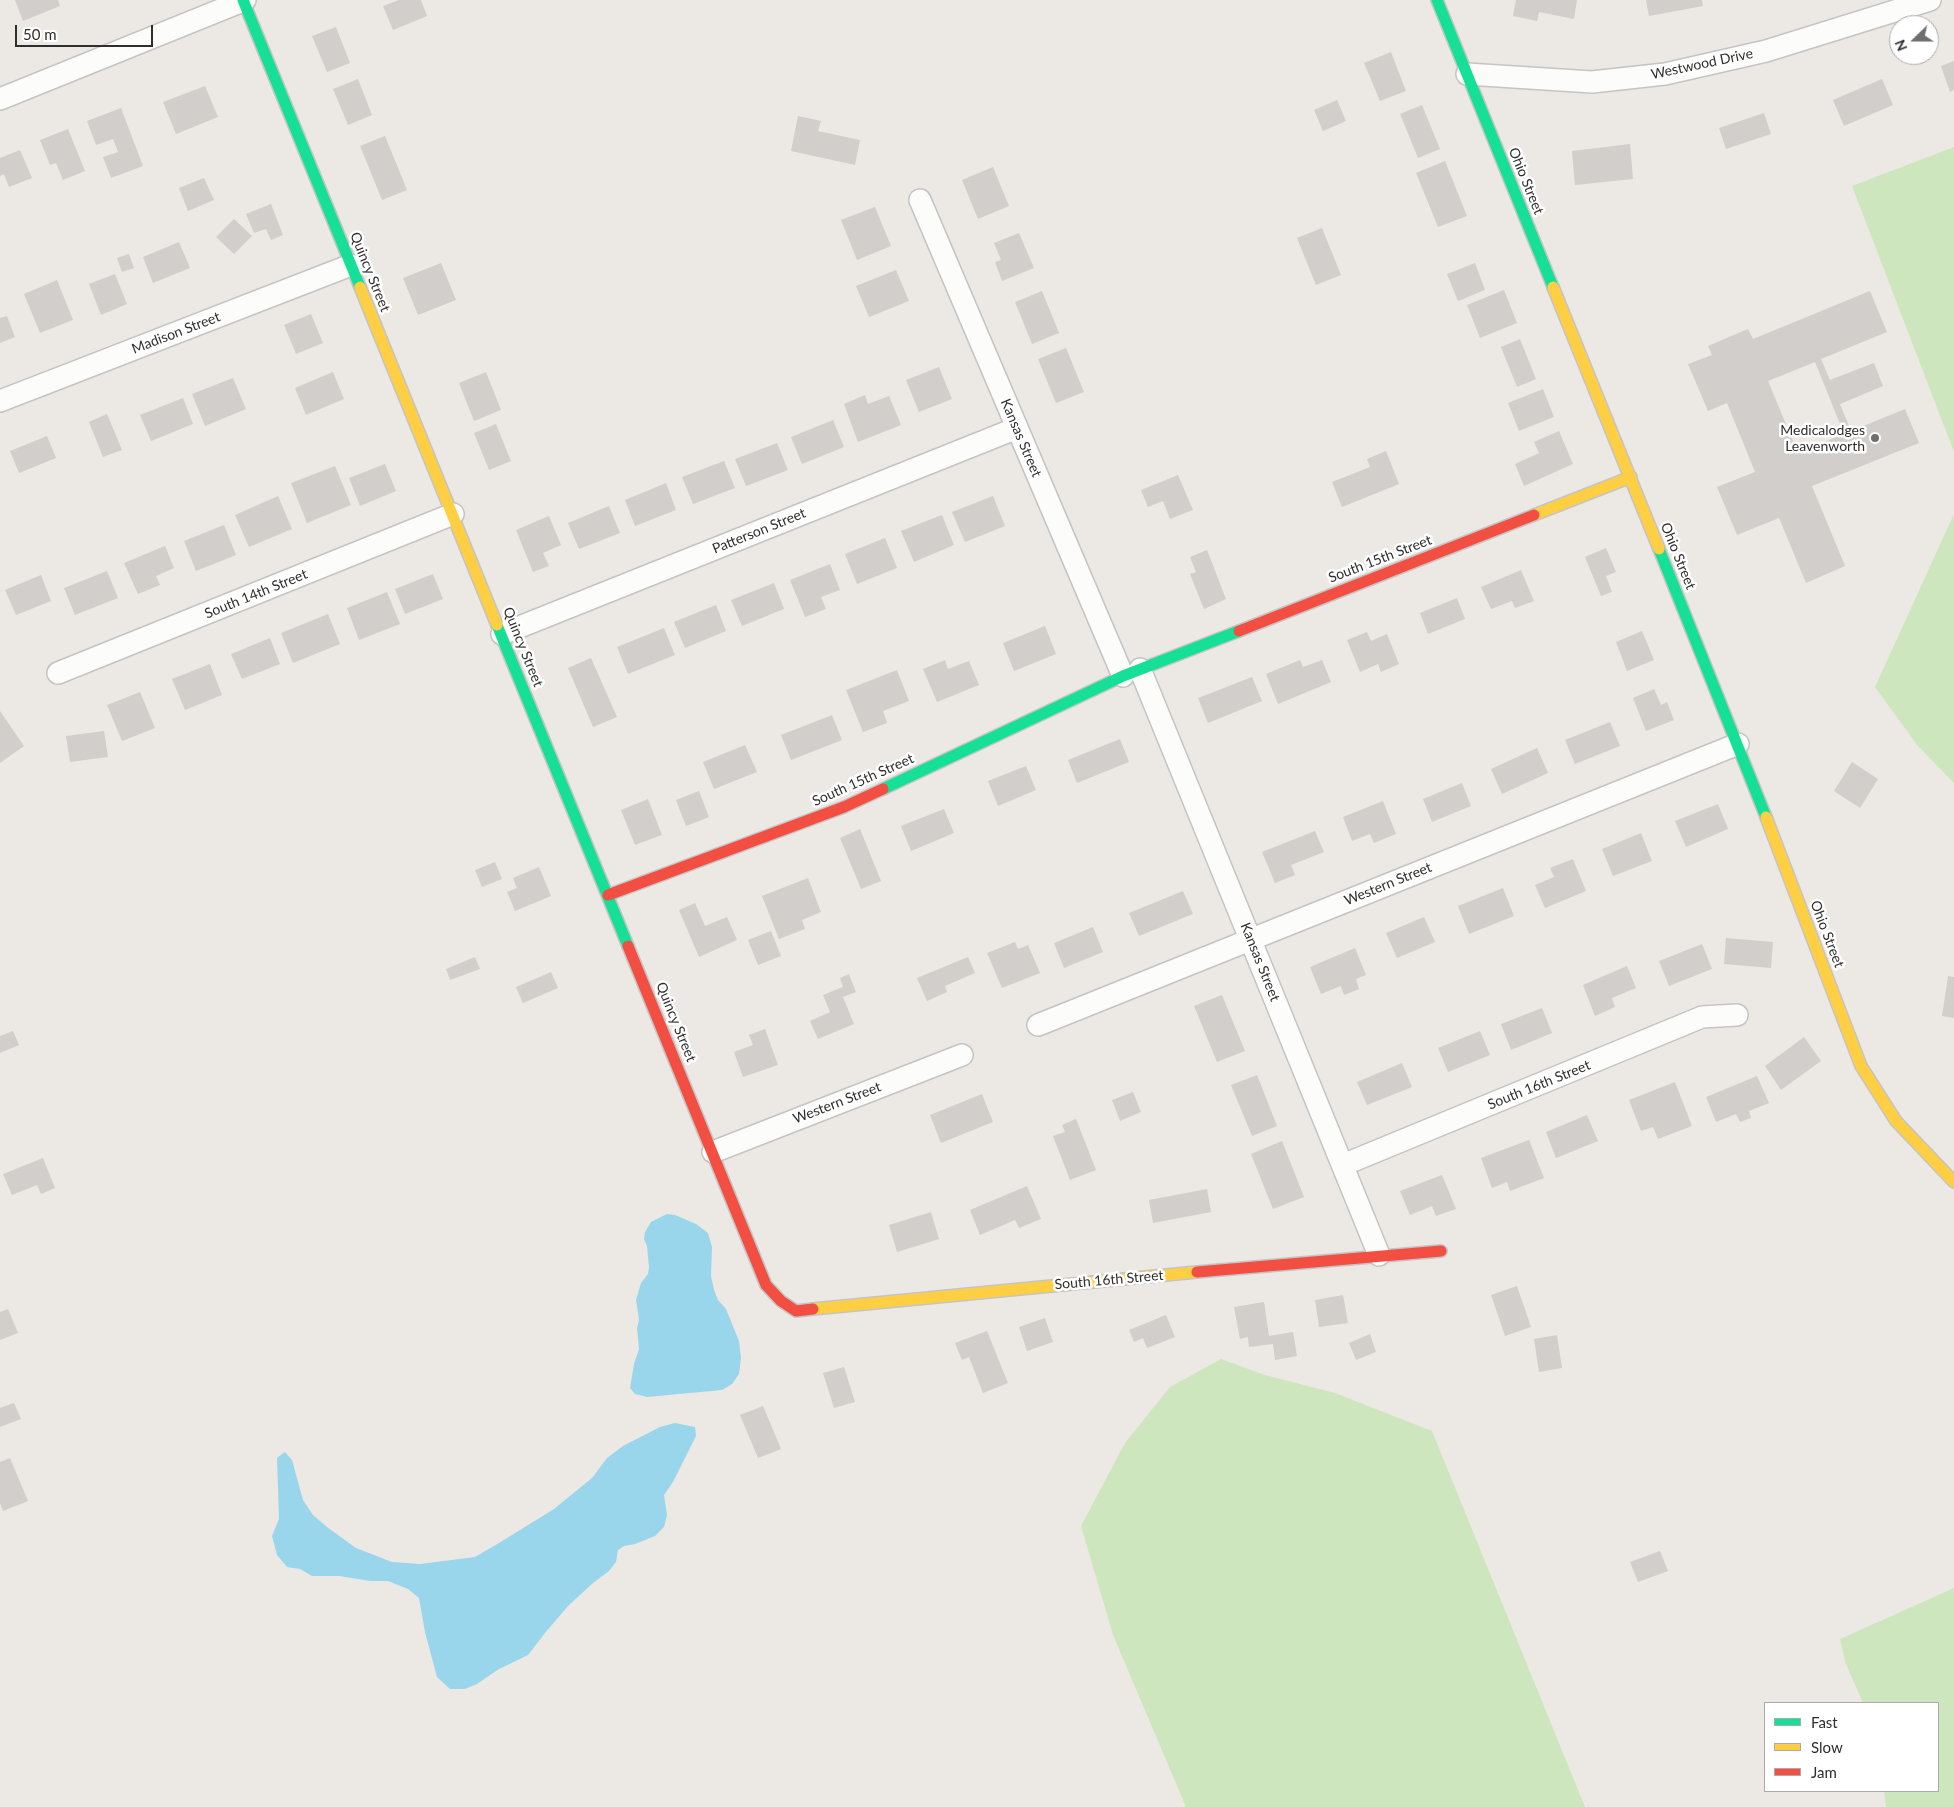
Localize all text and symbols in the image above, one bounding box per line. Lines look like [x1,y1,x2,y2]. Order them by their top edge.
scale bar [18,15,155,47]
north arrow [1889,15,1939,65]
text: 50 m [23,25,57,43]
text: N [1891,37,1910,54]
street label: Westwood Drive [1650,45,1754,83]
street label: Ohio Street [1505,145,1547,217]
street label: Quincy Street [346,230,394,314]
street label: Madison Street [129,308,223,358]
street label: Kansas Street [997,396,1045,480]
place label: Medicalodges Leavenworth [1780,422,1865,454]
marker: Medicalodges Leavenworth [1869,432,1881,444]
street label: Patterson Street [710,505,808,557]
street label: Ohio Street [1657,520,1699,592]
street label: South 15th Street [1326,532,1434,586]
street label: South 14th Street [202,566,310,622]
street label: Quincy Street [499,605,547,689]
street label: South 15th Street [810,750,916,810]
street label: Western Street [1342,859,1434,909]
street label: Ohio Street [1807,898,1847,970]
street label: Kansas Street [1237,920,1283,1004]
street label: Quincy Street [652,980,700,1064]
street label: South 16th Street [1485,1057,1593,1113]
street label: Western Street [791,1079,883,1127]
street label: South 16th Street [1054,1267,1164,1293]
legend [1764,1702,1939,1792]
text: Fast [1811,1713,1838,1731]
text: Slow [1811,1738,1843,1756]
text: Jam [1811,1763,1837,1781]

